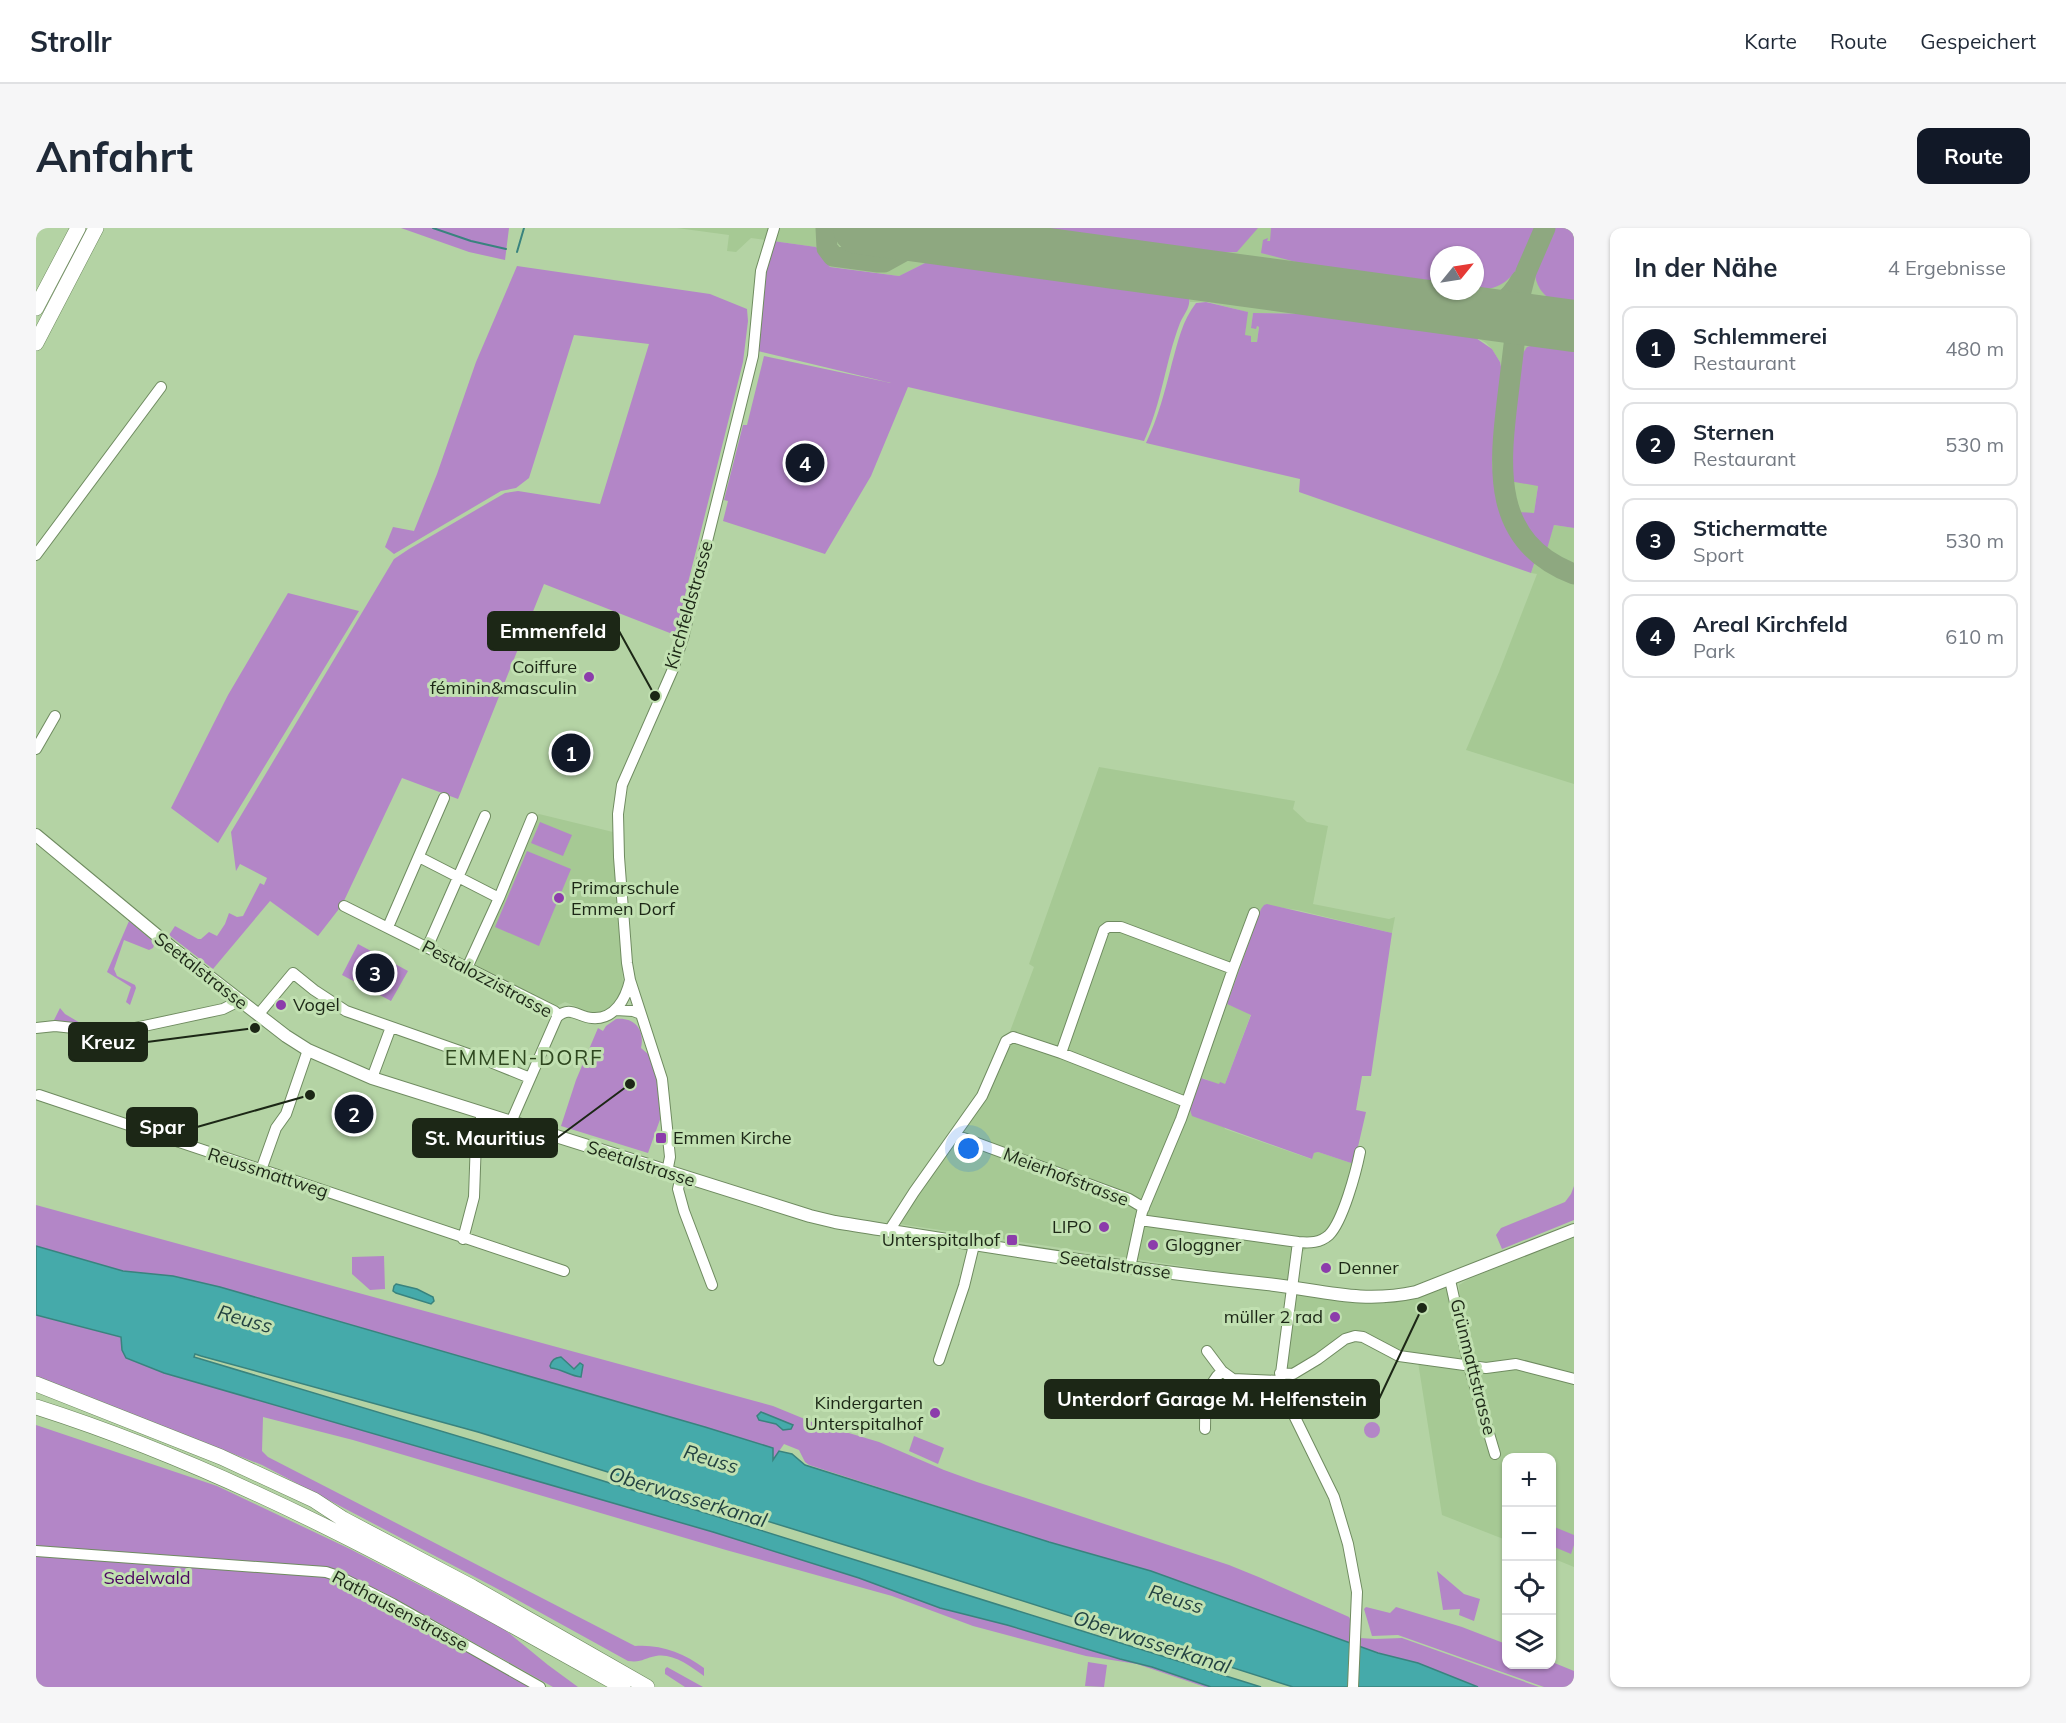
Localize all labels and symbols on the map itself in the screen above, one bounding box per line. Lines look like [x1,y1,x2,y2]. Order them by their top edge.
north arrow [1430,246,1484,300]
pin: 4 [786,440,824,486]
street label: Kirchfeldstrasse [659,538,718,672]
callout: Emmenfeld [488,612,619,650]
text: Emmenfeld [500,618,606,643]
place label: Coiffure féminin&masculin [430,655,577,699]
marker: Coiffure féminin&masculin [582,670,596,684]
pin: 1 [552,730,590,776]
place label: Primarschule Emmen Dorf [571,876,679,920]
marker: Primarschule Emmen Dorf [552,891,566,905]
street label: Seetalstrasse [150,927,253,1014]
street label: Pestalozzistrasse [418,934,556,1023]
pin: 3 [356,950,394,996]
place label: Vogel [293,993,340,1016]
marker: Vogel [274,998,288,1012]
callout: Kreuz [69,1023,147,1061]
text: Kreuz [81,1029,135,1054]
district label: EMMEN-DORF [445,1044,603,1070]
pin: 2 [334,1092,374,1136]
callout: Spar [127,1108,197,1146]
text: Spar [139,1114,185,1139]
callout: St. Mauritius [413,1119,557,1157]
text: St. Mauritius [425,1125,545,1150]
place label: Emmen Kirche [673,1126,792,1149]
marker: Emmen Kirche [654,1131,668,1145]
your location [954,1134,983,1163]
street label: Seetalstrasse [584,1135,698,1192]
street label: Reussmattweg [205,1142,331,1203]
street label: Meierhofstrasse [1000,1142,1132,1211]
place label: LIPO [1052,1215,1092,1238]
marker: LIPO [1097,1220,1111,1234]
place label: Unterspitalhof [882,1228,1001,1251]
marker: Unterspitalhof [1005,1233,1019,1247]
place label: Gloggner [1165,1233,1242,1256]
marker: Gloggner [1146,1238,1160,1252]
street label: Seetalstrasse [1058,1245,1172,1284]
place label: Denner [1338,1256,1399,1279]
marker: Denner [1319,1261,1333,1275]
street label: Grünmattstrasse [1445,1296,1502,1437]
water label: Reuss [215,1299,276,1338]
place label: müller 2 rad [1224,1305,1323,1328]
marker: müller 2 rad [1328,1310,1342,1324]
callout: Unterdorf Garage M. Helfenstein [1045,1380,1379,1418]
text: Unterdorf Garage M. Helfenstein [1057,1386,1367,1411]
place label: Kindergarten Unterspitalhof [805,1391,924,1435]
marker: Kindergarten Unterspitalhof [928,1406,942,1420]
water label: Reuss [681,1438,742,1479]
water label: Oberwasserkanal [606,1461,770,1533]
street label: Rathausenstrasse [328,1565,472,1656]
park label: Sedelwald [103,1566,191,1589]
water label: Reuss [1146,1578,1207,1619]
water label: Oberwasserkanal [1070,1604,1234,1679]

